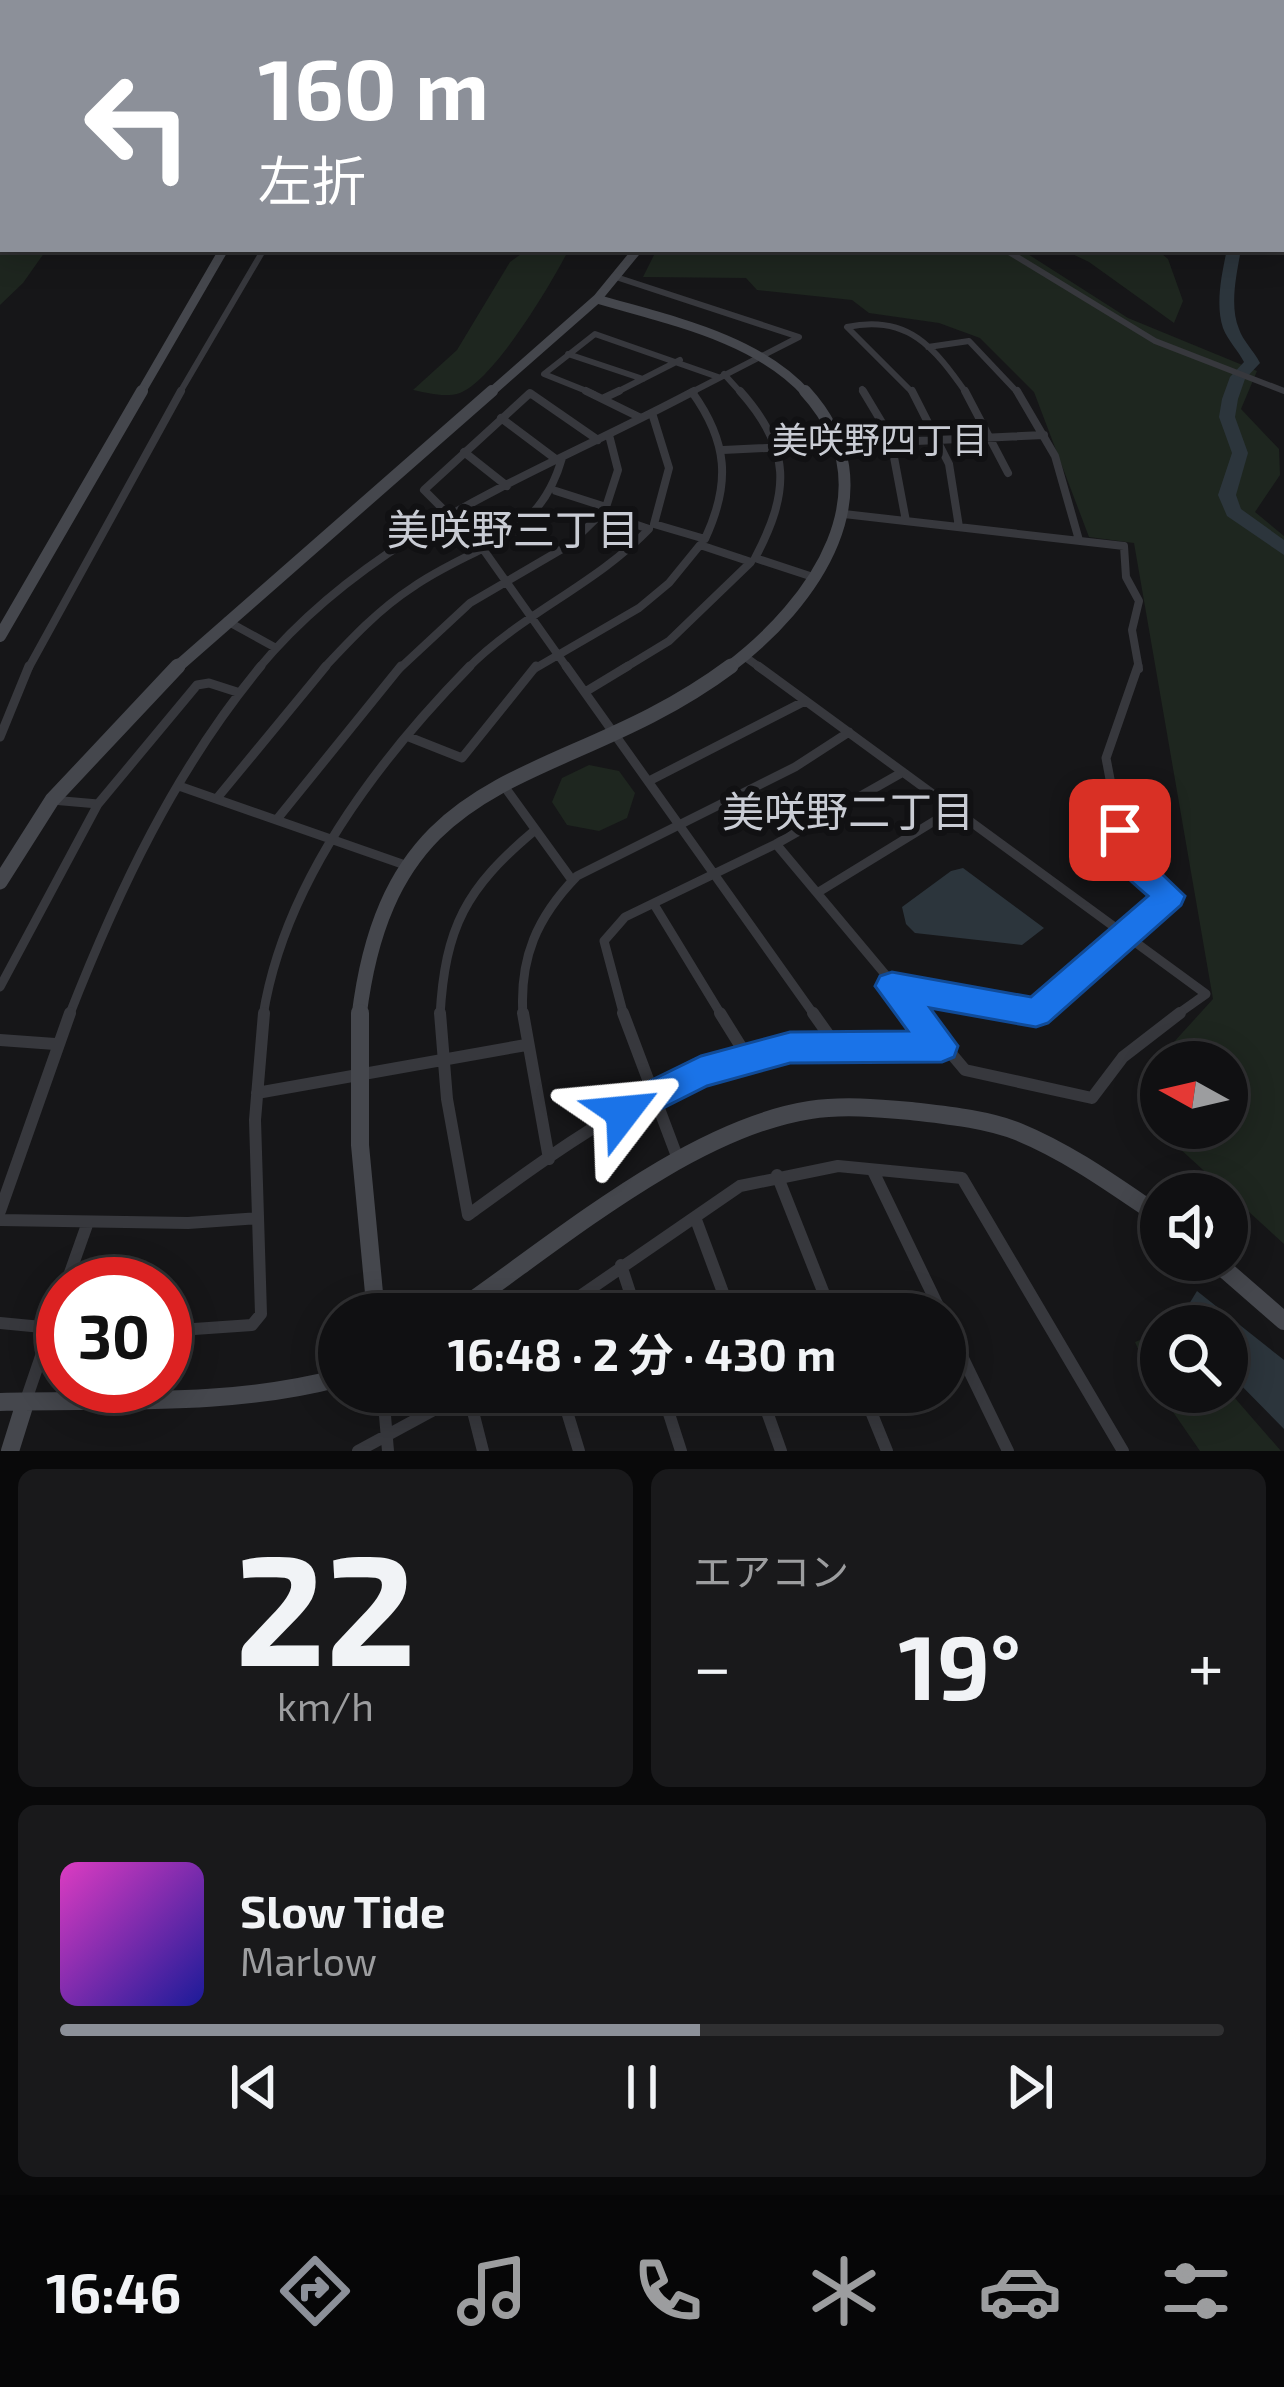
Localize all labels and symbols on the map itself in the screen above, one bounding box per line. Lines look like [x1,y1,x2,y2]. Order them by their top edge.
district label: 美咲野四丁目 [772,417,988,460]
district label: 美咲野三丁目 [387,503,639,553]
pin [1069,779,1171,881]
district label: 美咲野二丁目 [722,785,974,835]
north arrow [1140,1041,1248,1149]
position arrow [560,1049,686,1175]
speed limit sign: 30 [36,1257,192,1413]

